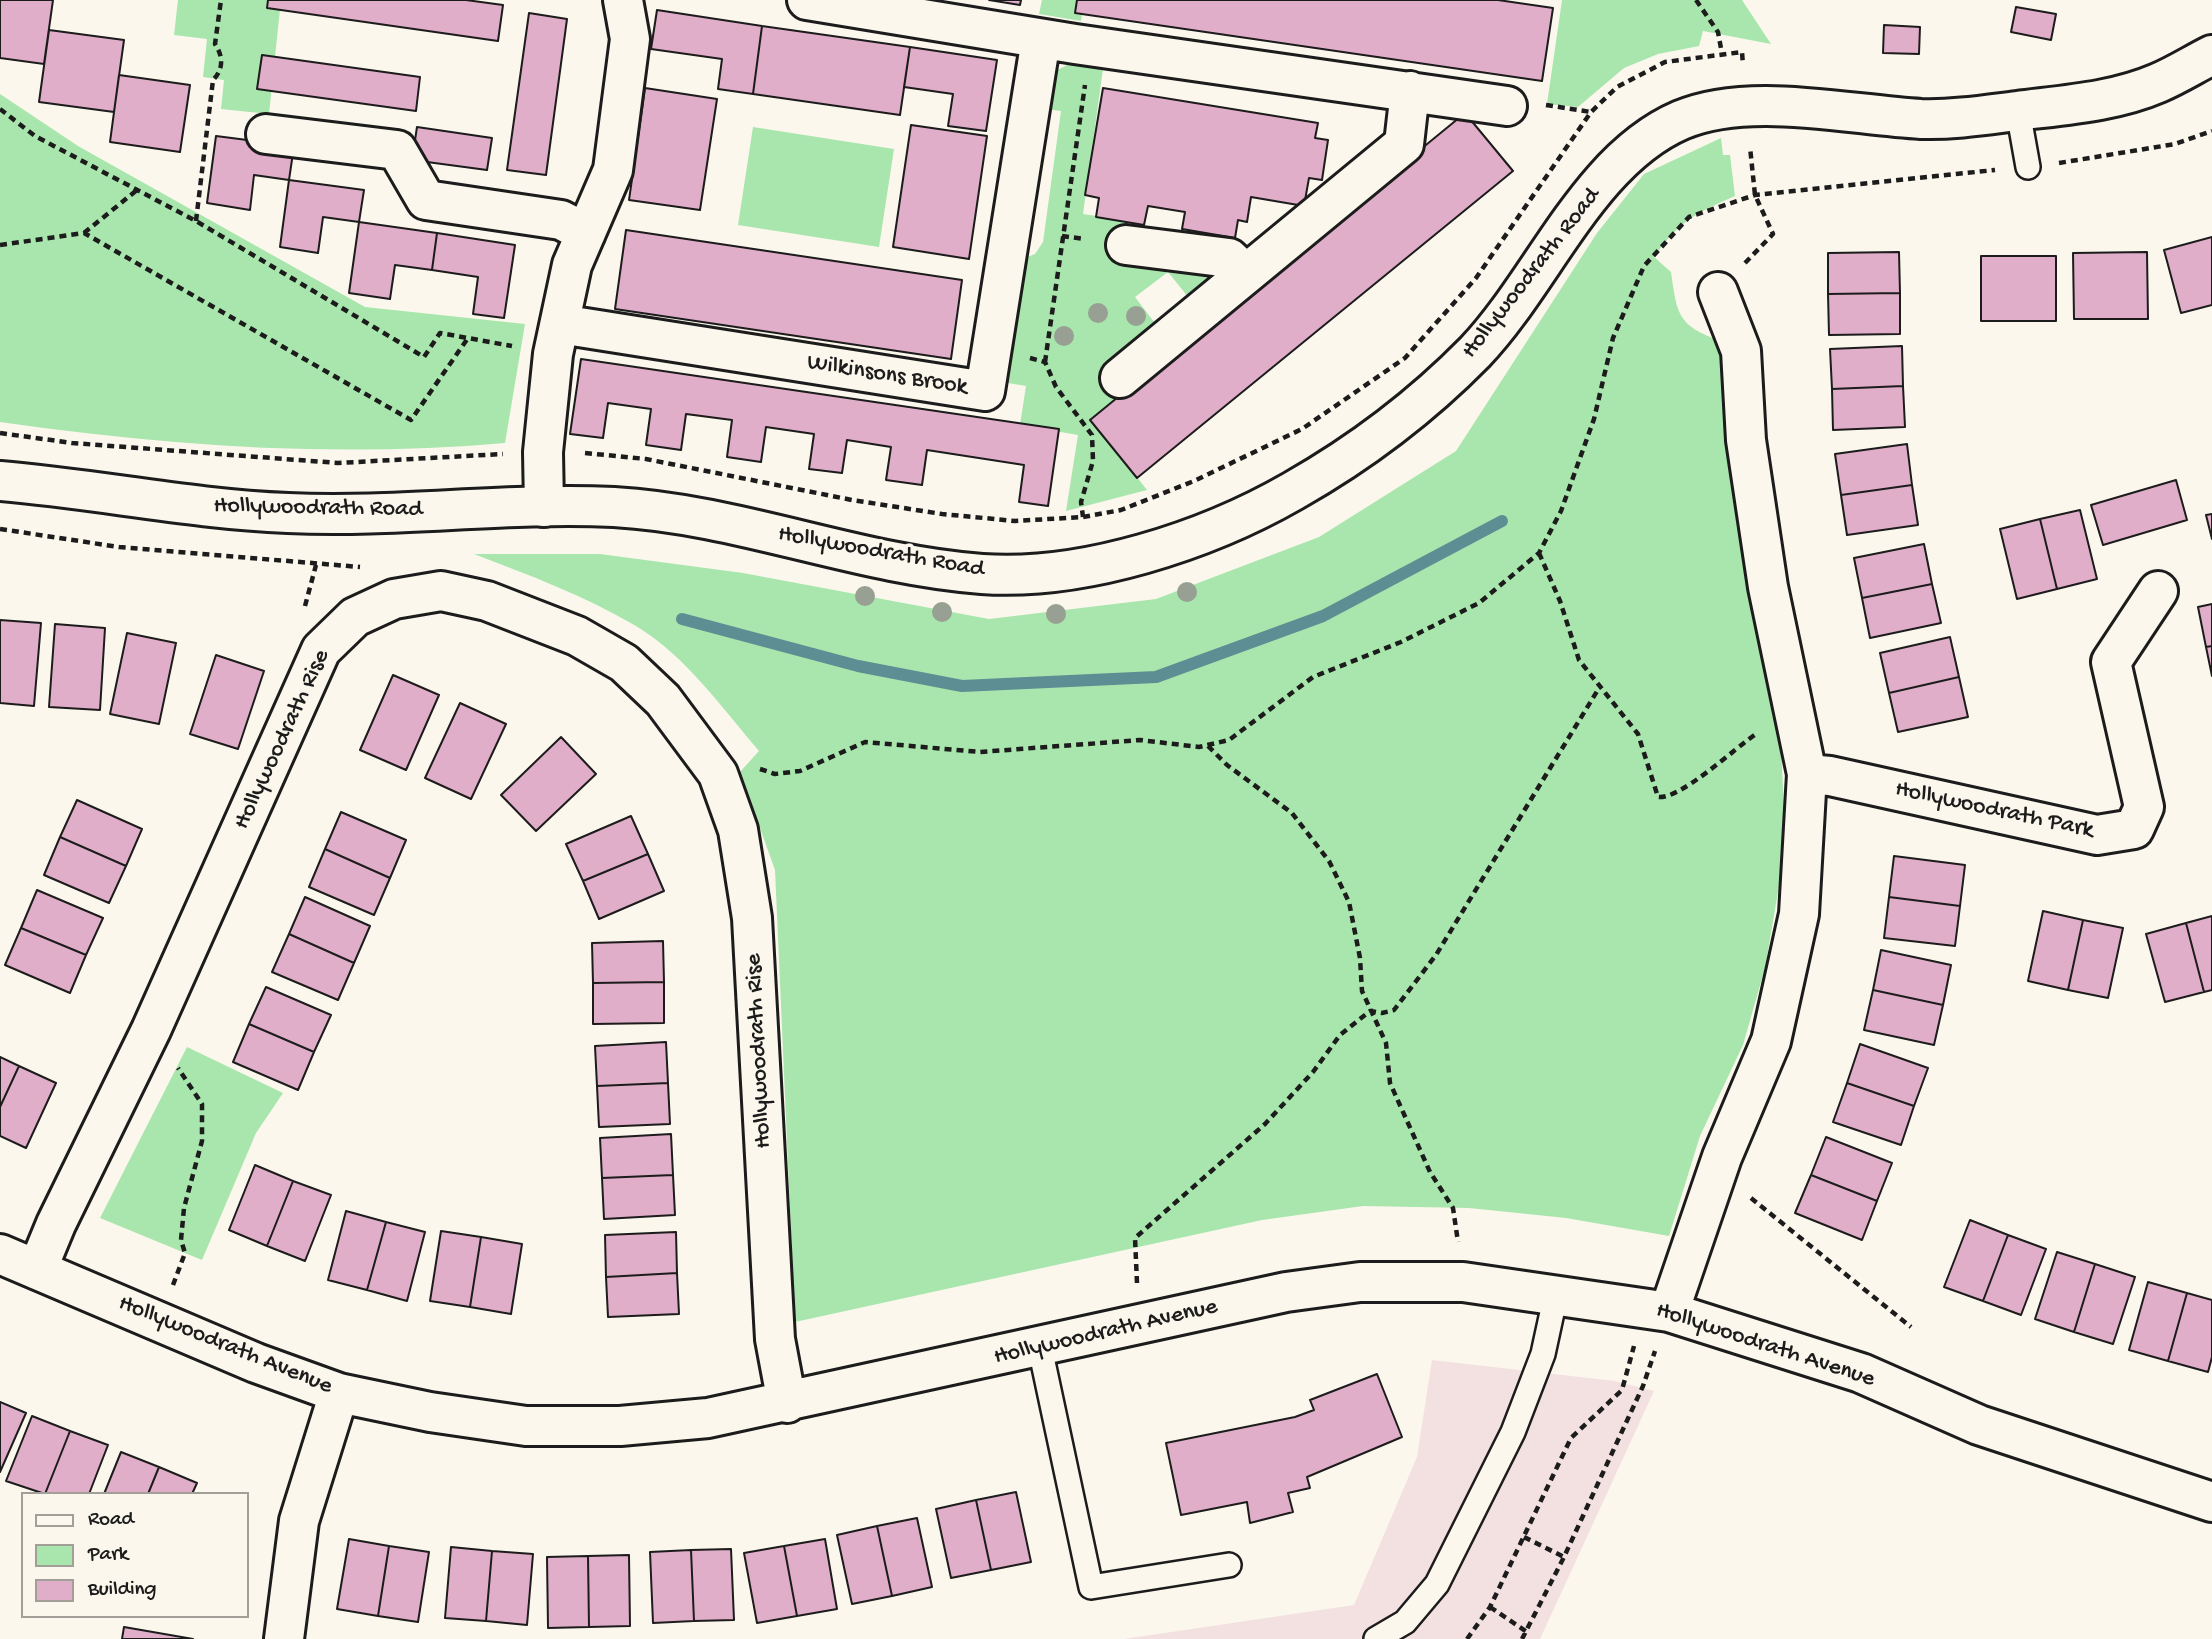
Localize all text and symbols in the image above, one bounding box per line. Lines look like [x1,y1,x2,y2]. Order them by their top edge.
street label: Hollywoodrath Road [1456,183,1608,365]
street label: Wilkinsons Brook [805,349,969,403]
street label: Hollywoodrath Road [213,493,423,525]
street label: Hollywoodrath Road [776,521,986,585]
street label: Hollywoodrath Rise [229,645,337,835]
street label: Hollywoodrath Park [1892,776,2096,846]
street label: Hollywoodrath Rise [741,953,779,1149]
street label: Hollywoodrath Avenue [114,1290,336,1402]
street label: Hollywoodrath Avenue [991,1293,1221,1373]
street label: Hollywoodrath Avenue [1652,1297,1878,1395]
legend [21,1492,248,1618]
text: Road [88,1508,134,1533]
text: Park [88,1543,128,1568]
text: Building [88,1578,157,1603]

